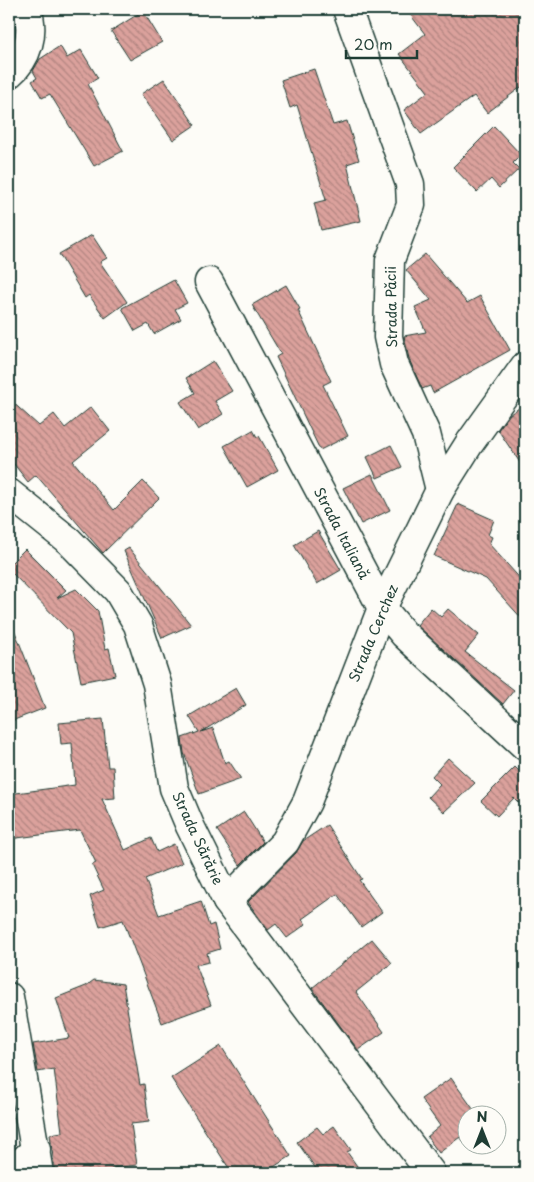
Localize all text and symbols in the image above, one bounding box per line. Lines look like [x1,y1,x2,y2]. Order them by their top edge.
scale bar [346,28,418,60]
text: 20 m [354,32,393,55]
street label: Strada Păcii [380,266,402,348]
street label: Strada Italiană [309,483,375,583]
street label: Strada Cerchez [343,581,403,685]
street label: Strada Sărărie [167,788,229,888]
north arrow [456,1104,506,1154]
text: N [476,1106,488,1127]

